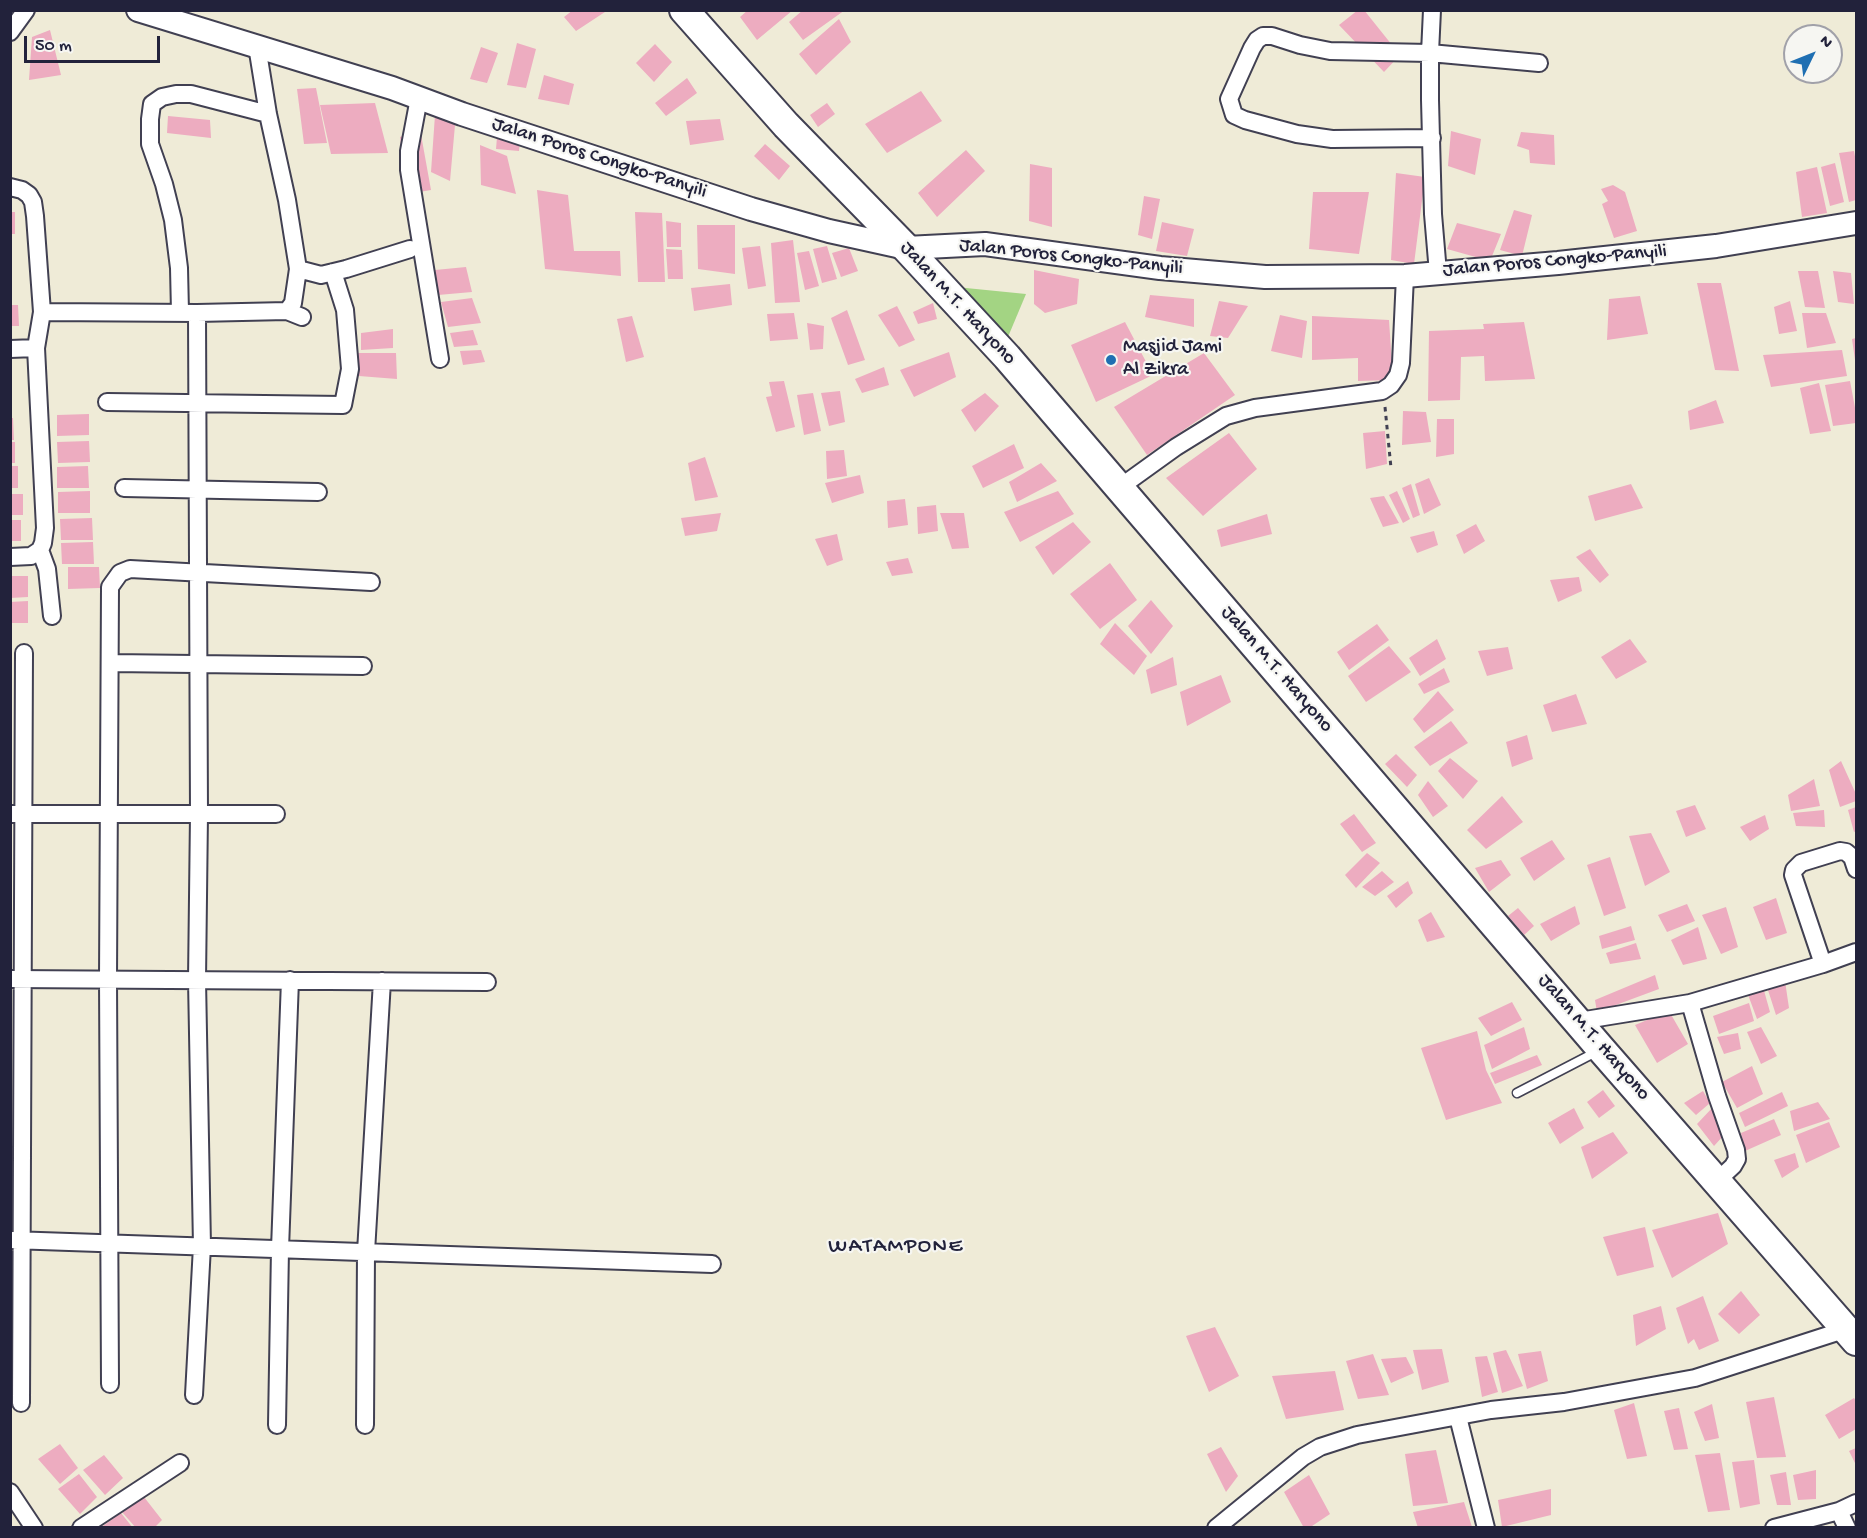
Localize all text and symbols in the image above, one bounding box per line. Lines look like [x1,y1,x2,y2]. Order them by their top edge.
scale bar [27,24,164,62]
north arrow [1783,24,1843,84]
text: N [1815,32,1836,53]
text: 50 m [35,36,72,57]
street label: Jalan Poros Congko-Panyili [488,113,710,205]
street label: Jalan Poros Congko-Panyili [958,234,1184,282]
street label: Jalan M.T. Haryono [894,237,1020,371]
street label: Jalan Poros Congko-Panyili [1442,240,1668,284]
place label: Masjid Jami Al Zikra [1123,336,1222,383]
marker: Masjid Jami Al Zikra [1104,353,1118,367]
street label: Jalan M.T. Haryono [1214,602,1338,738]
street label: Jalan M.T. Haryono [1531,970,1655,1106]
district label: WATAMPONE [828,1235,964,1261]

